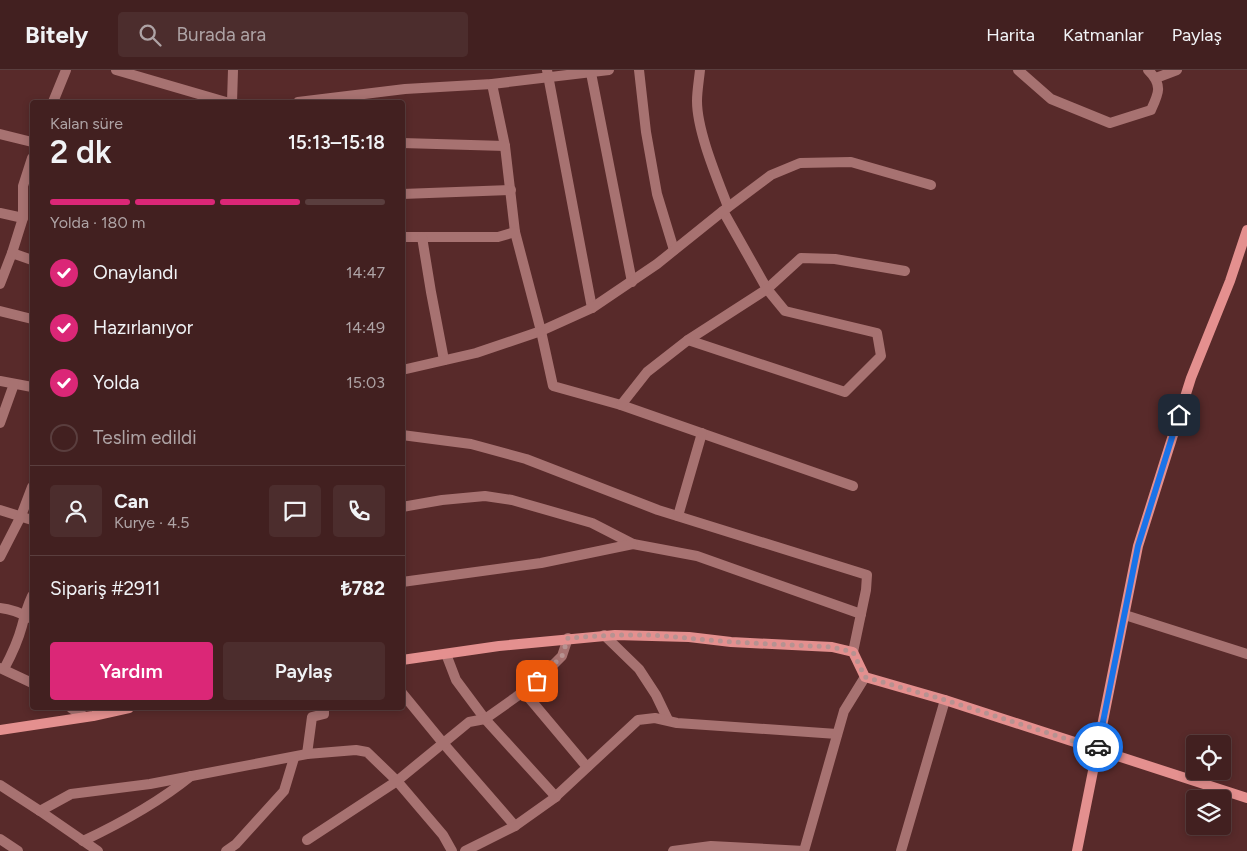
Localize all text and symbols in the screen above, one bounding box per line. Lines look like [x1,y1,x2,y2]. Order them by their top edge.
search box [118,12,468,57]
text: Bitely [25,20,88,49]
icon: search [136,21,164,49]
text: Burada ara [176,23,266,46]
text: Harita [986,24,1035,46]
text: Katmanlar [1063,24,1144,46]
text: Paylaş [1172,24,1222,46]
text: Kalan süre [50,114,123,133]
text: 15:13–15:18 [288,131,385,154]
text: 2 dk [50,133,111,171]
text: Yolda · 180 m [50,213,145,232]
icon: check [50,259,78,287]
text: Onaylandı [93,261,178,284]
text: 14:47 [346,263,385,282]
icon: check [50,314,78,342]
text: Hazırlanıyor [93,316,193,339]
text: 14:49 [345,318,385,337]
icon: check [50,369,78,397]
text: Yolda [93,371,139,394]
text: 15:03 [346,373,385,392]
pin [1158,394,1200,436]
icon: home [1165,401,1193,429]
text: Teslim edildi [93,426,197,449]
button: person [50,485,102,537]
button: chat [269,485,321,537]
button: phone [333,485,385,537]
text: Can [114,490,149,513]
text: Kurye · 4.5 [114,513,189,532]
text: Sipariş #2911 [50,577,160,600]
text: ₺782 [341,577,385,600]
button: Yardım [50,642,213,700]
button: Paylaş [223,642,385,700]
pin [516,660,558,702]
icon: bag [523,667,551,695]
courier [1073,722,1123,772]
icon: car [1084,733,1112,761]
map controls [1186,735,1231,835]
button: locate [1186,735,1231,780]
button: layers [1186,790,1231,835]

